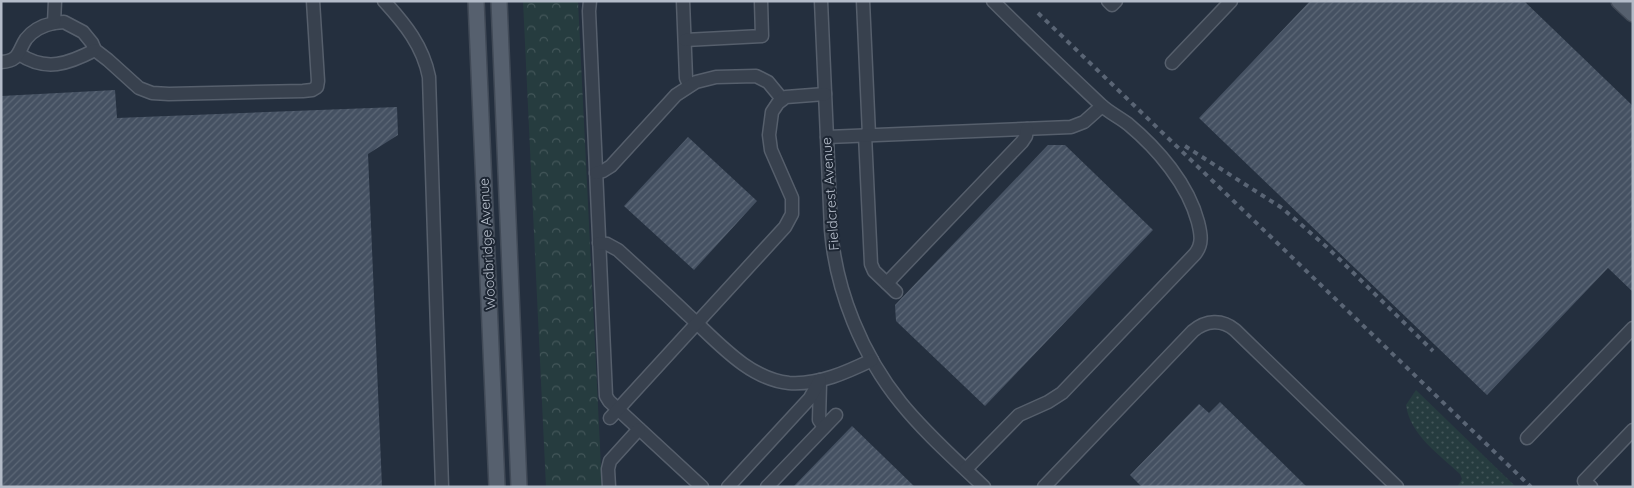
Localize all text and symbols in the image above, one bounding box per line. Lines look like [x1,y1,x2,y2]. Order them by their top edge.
street label: Fieldcrest Avenue [817,137,843,251]
street label: Woodbridge Avenue [475,177,499,310]

